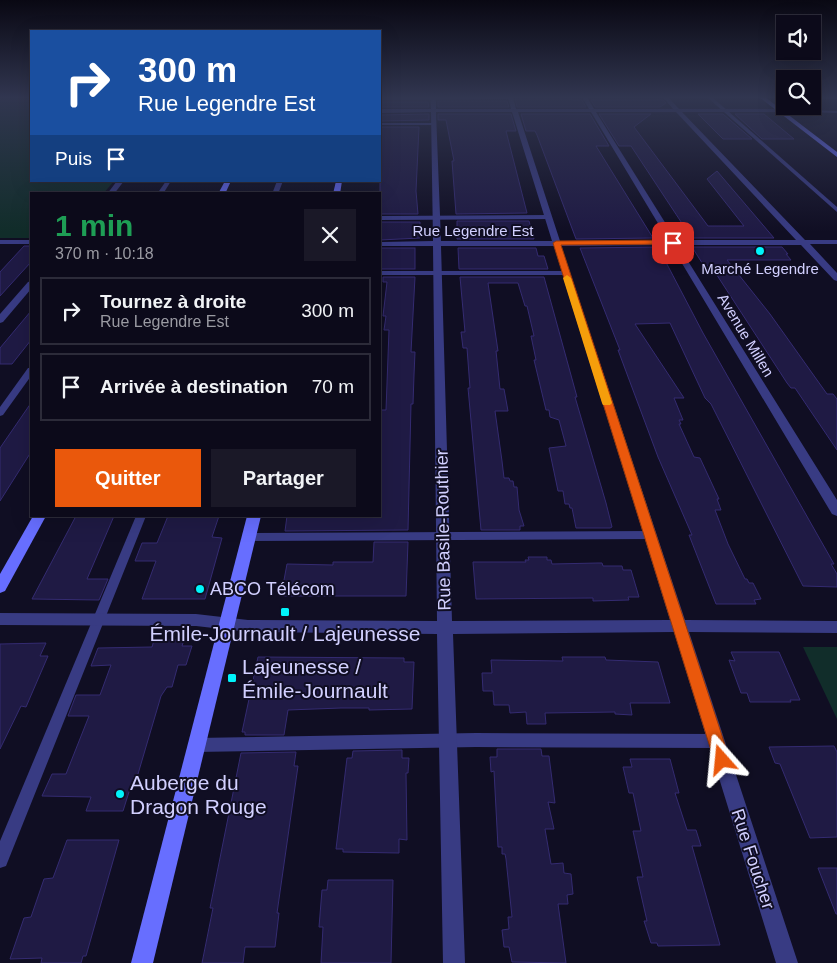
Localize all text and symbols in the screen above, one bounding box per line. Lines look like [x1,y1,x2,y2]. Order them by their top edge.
map controls [776,15,821,115]
button: sound [776,15,821,60]
icon: right [55,50,120,115]
text: 300 m [138,50,237,89]
button: search [776,70,821,115]
text: Rue Legendre Est [138,91,315,116]
icon: arrive [102,145,130,173]
text: Puis [55,148,92,169]
text: 1 min [55,209,133,242]
button: close [304,209,356,261]
street label: Rue Legendre Est [413,222,534,239]
pin [652,222,694,264]
icon: arrive [659,229,687,257]
text: 370 m · 10:18 [55,245,154,262]
marker: Marché Legendre [754,245,766,257]
place label: Marché Legendre [701,260,819,277]
street label: Avenue Millen [715,290,777,380]
text: Tournez à droite [100,291,246,312]
icon: right [57,297,85,325]
text: 300 m [301,300,354,321]
text: Rue Legendre Est [100,313,229,330]
icon: arrive [57,373,85,401]
text: Arrivée à destination [100,376,288,397]
text: 70 m [312,376,354,397]
button: Quitter [55,449,201,507]
button: Partager [211,449,356,507]
street label: Rue Basile-Routhier [432,449,454,611]
place label: ABCO Télécom [210,579,335,599]
marker: ABCO Télécom [194,583,206,595]
marker: Émile-Journault / Lajeunesse [279,606,291,618]
place label: Émile-Journault / Lajeunesse [150,622,420,645]
place label: Lajeunesse / Émile-Journault [242,655,388,702]
marker: Lajeunesse / Émile-Journault [226,672,238,684]
position arrow [695,733,747,785]
place label: Auberge du Dragon Rouge [130,771,267,818]
marker: Auberge du Dragon Rouge [114,788,126,800]
street label: Rue Foucher [727,806,779,912]

